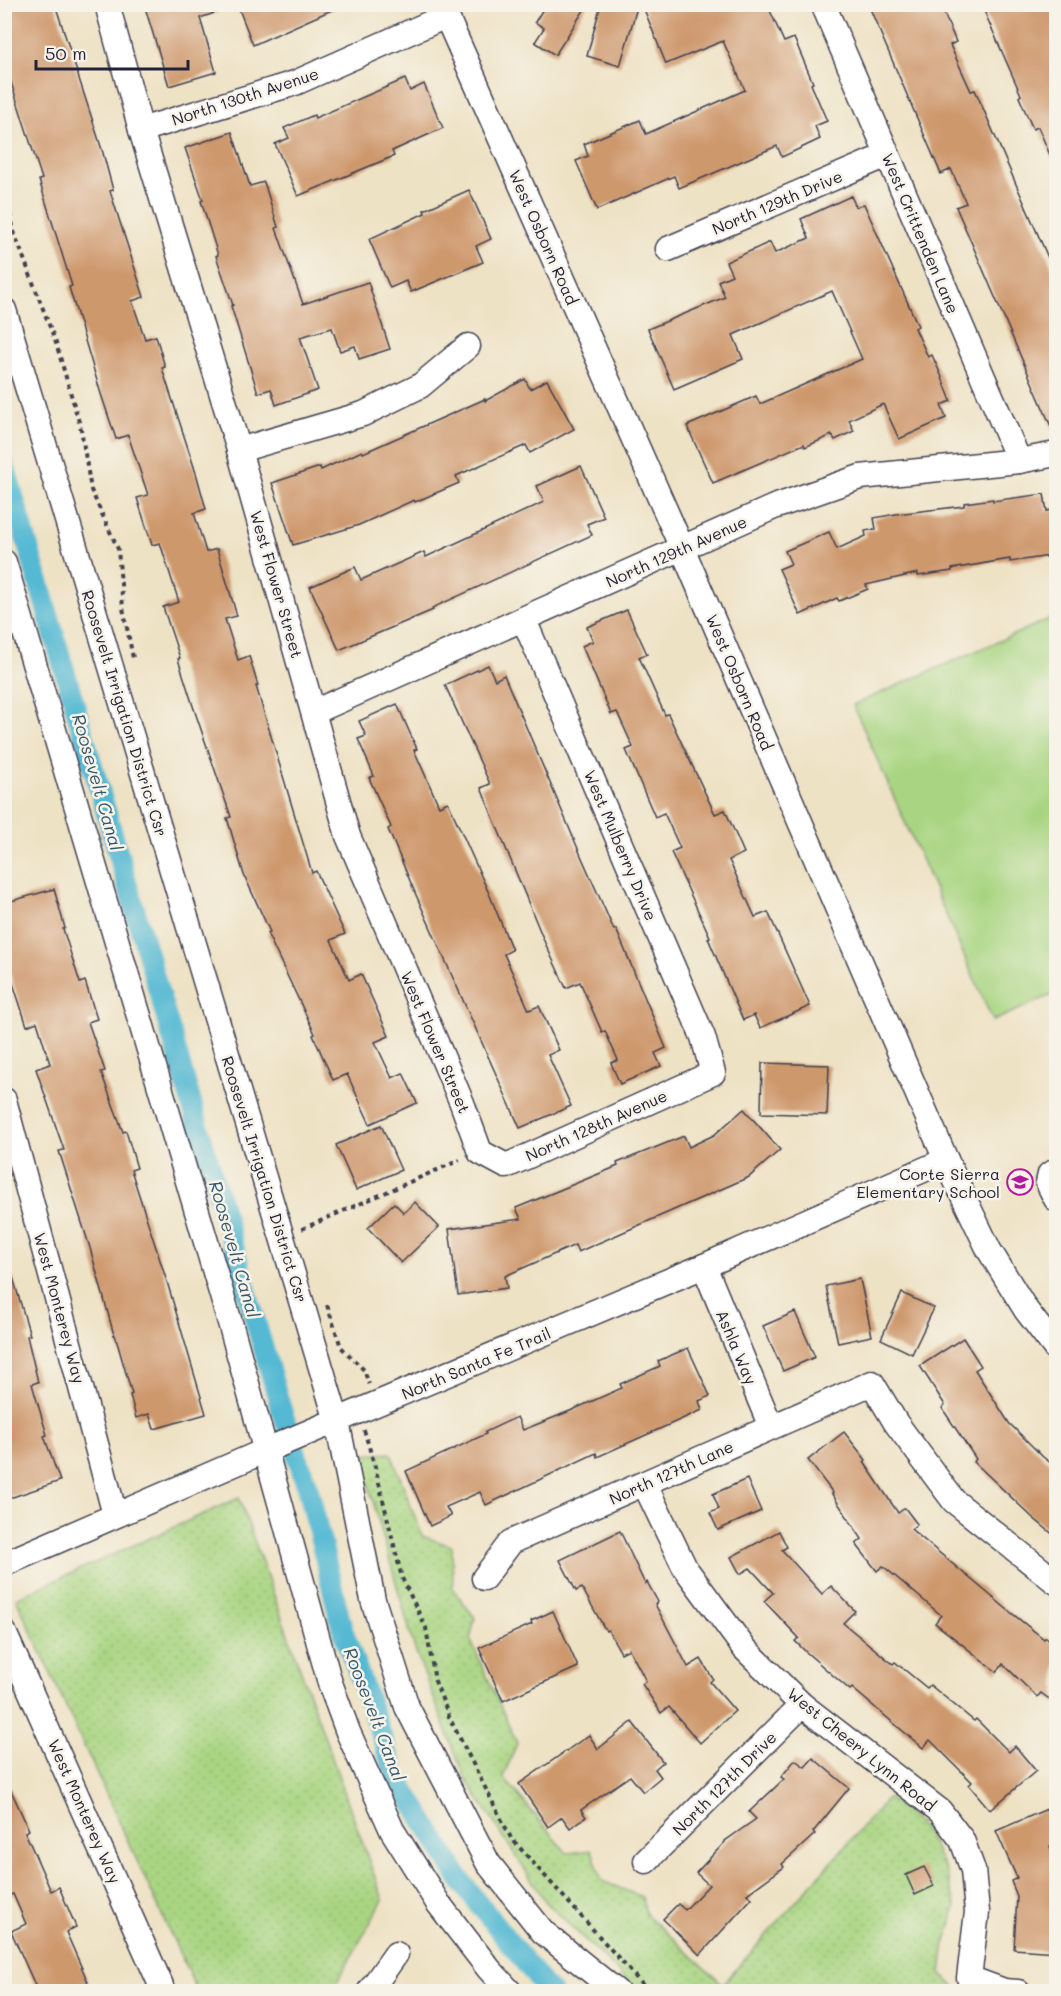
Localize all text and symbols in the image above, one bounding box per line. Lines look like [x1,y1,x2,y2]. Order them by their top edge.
scale bar [36,33,188,71]
text: 50 m [45,41,87,65]
street label: North 130th Avenue [169,62,321,130]
street label: West Crittenden Lane [878,150,964,316]
street label: North 129th Drive [709,165,845,239]
street label: West Osborn Road [505,166,583,308]
street label: West Flower Street [246,508,308,660]
street label: North 129th Avenue [602,510,750,592]
street label: Roosevelt Irrigation District Csr [77,587,173,839]
street label: West Osborn Road [702,611,778,753]
water label: Roosevelt Canal [67,711,129,854]
street label: West Mulberry Drive [580,767,662,923]
street label: West Flower Street [396,968,476,1116]
street label: Roosevelt Irrigation District Csr [217,1053,313,1305]
street label: North 128th Avenue [522,1084,670,1166]
place label: Corte Sierra Elementary School [856,1163,1000,1202]
school or university icon: Corte Sierra Elementary School [1005,1167,1035,1197]
water label: Roosevelt Canal [204,1178,266,1321]
street label: West Monterey Way [30,1230,90,1386]
street label: Ashla Way [712,1306,762,1388]
street label: North Santa Fe Trail [398,1322,554,1404]
street label: North 127th Lane [606,1435,736,1509]
water label: Roosevelt Canal [338,1644,412,1785]
street label: West Cheery Lynn Road [783,1683,941,1815]
street label: North 127th Drive [667,1726,781,1840]
street label: West Monterey Way [44,1736,126,1886]

